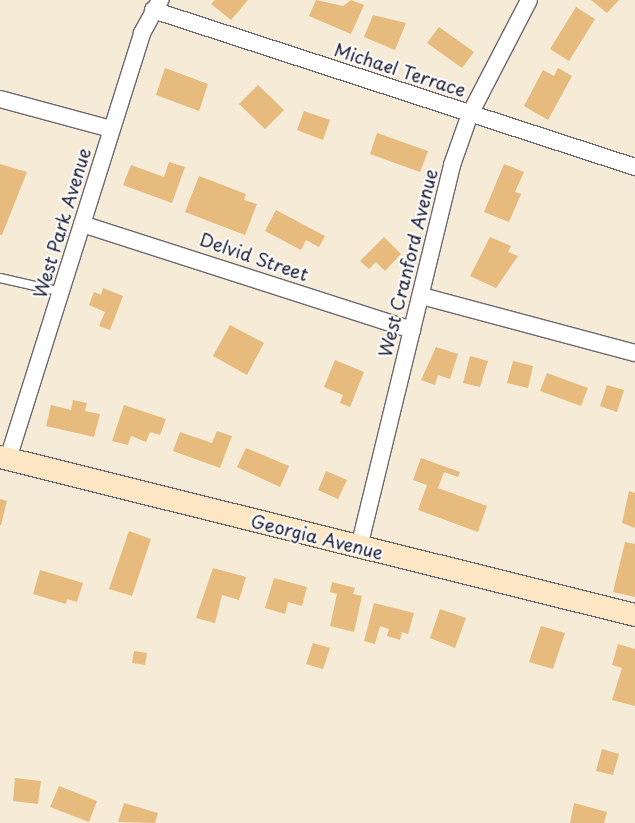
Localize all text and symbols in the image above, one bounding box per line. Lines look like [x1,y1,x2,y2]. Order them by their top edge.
street label: Michael Terrace [332,39,468,101]
street label: West Park Avenue [29,145,95,301]
street label: West Cranford Avenue [374,166,442,360]
street label: Delvid Street [197,228,311,286]
street label: Georgia Avenue [248,510,386,564]

